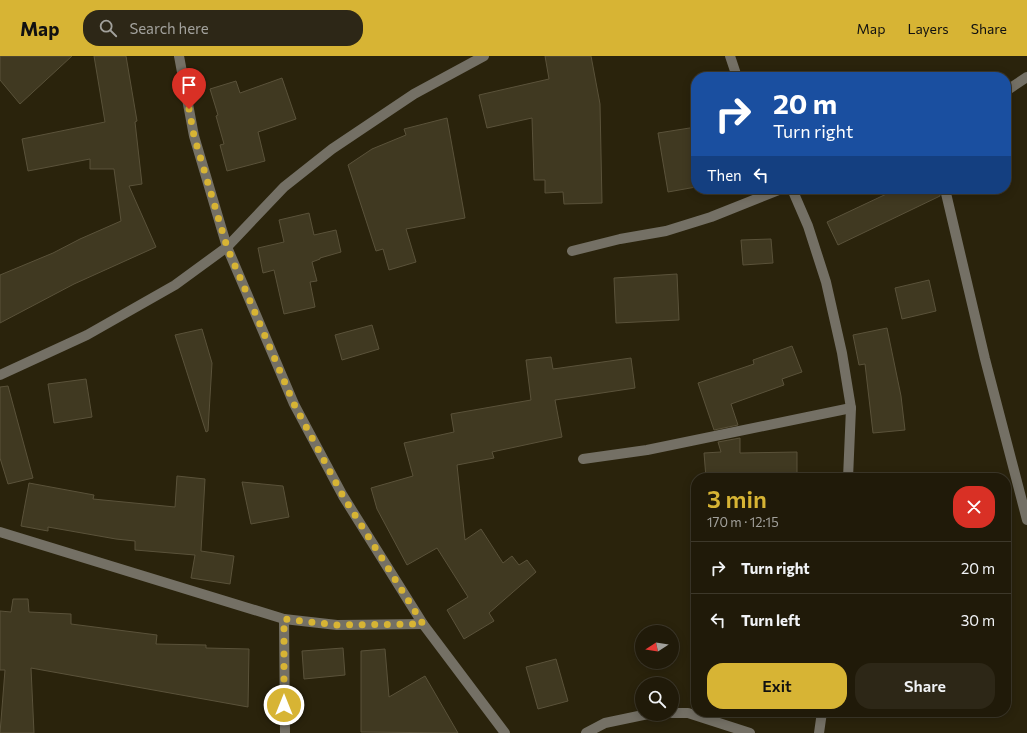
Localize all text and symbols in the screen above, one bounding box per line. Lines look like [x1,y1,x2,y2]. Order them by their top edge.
search box [83,10,363,46]
text: Map [20,17,59,40]
icon: search [97,17,119,39]
text: Search here [129,19,209,37]
text: Map [857,20,885,37]
text: Layers [907,20,949,37]
text: Share [971,20,1007,37]
pin [172,68,206,109]
icon: arrive [178,74,200,96]
text: 20 m [773,86,837,120]
icon: right [707,88,759,140]
text: Turn right [773,120,853,142]
icon: left [750,164,772,186]
text: Then [707,166,742,184]
text: 3 min [707,484,767,513]
button: close [953,486,995,528]
text: 170 m · 12:15 [707,514,779,530]
icon: right [707,557,729,579]
text: Turn right [741,559,810,577]
text: 20 m [961,559,995,577]
icon: left [707,609,729,631]
text: Turn left [741,611,800,629]
text: 30 m [961,611,995,629]
north arrow [635,625,679,669]
map controls [635,625,679,721]
button: Exit [707,663,847,709]
button: Share [855,663,995,709]
button: search [635,677,679,721]
position arrow [263,684,305,726]

